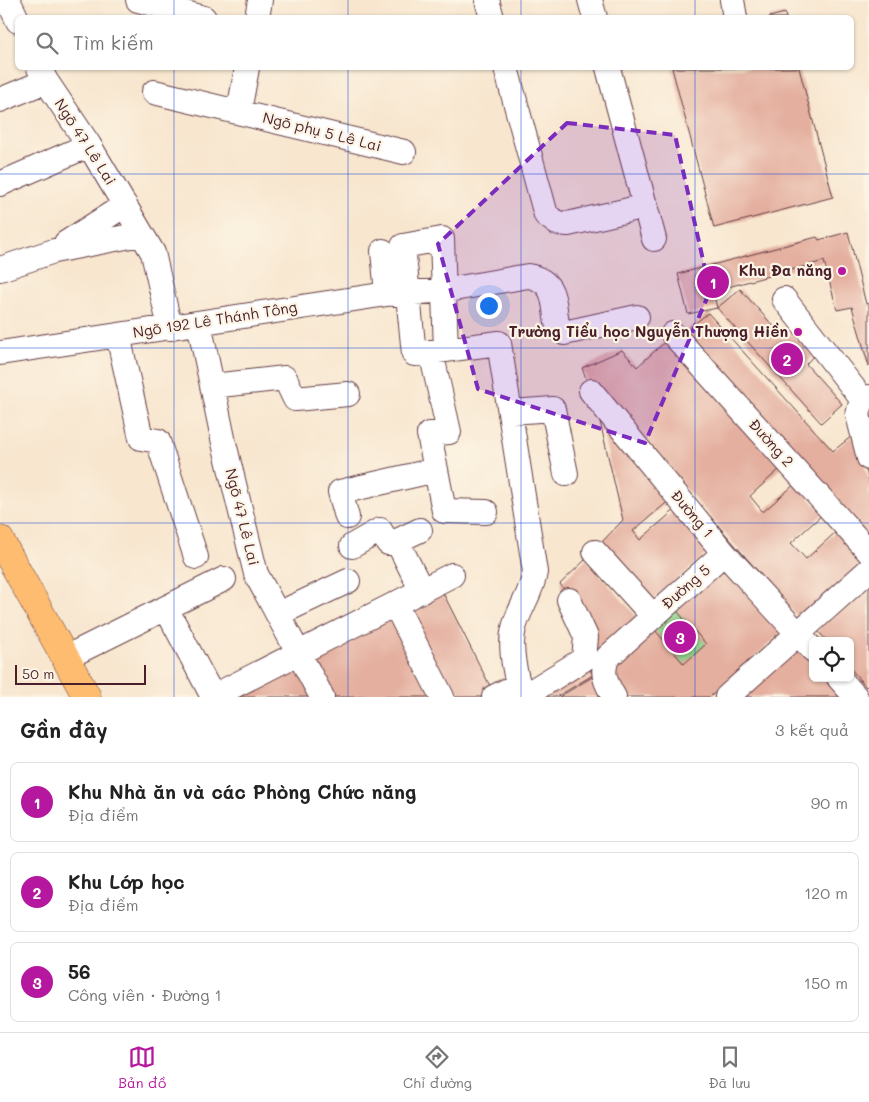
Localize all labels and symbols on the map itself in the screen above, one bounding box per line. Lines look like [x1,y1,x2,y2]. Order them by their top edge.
street label: Ngõ 47 Lê Lai [50,94,121,189]
street label: Ngõ phụ 5 Lê Lai [261,107,384,155]
place label: Khu Đa năng [739,260,832,280]
pin: 1 [697,263,729,301]
marker: Khu Đa năng [836,265,848,277]
your location [476,293,502,319]
street label: Ngõ 192 Lê Thánh Tông [131,296,299,342]
place label: Trường Tiểu học Nguyễn Thượng Hiền [509,321,788,341]
marker: Trường Tiểu học Nguyễn Thượng Hiền [792,326,804,338]
pin: 2 [771,340,803,378]
street label: Đường 2 [745,414,799,471]
street label: Ngõ 47 Lê Lai [221,466,265,567]
street label: Đường 1 [667,485,719,541]
street label: Đường 5 [657,560,714,613]
pin: 3 [664,618,696,656]
scale bar [15,662,146,685]

